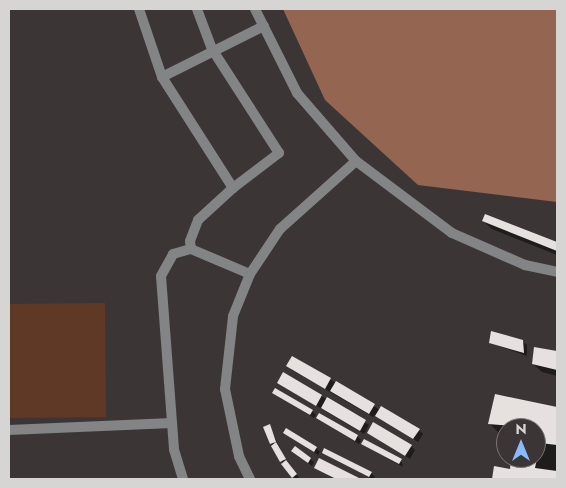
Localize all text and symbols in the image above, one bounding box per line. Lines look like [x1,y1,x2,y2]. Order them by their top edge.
north arrow [496,418,546,468]
text: N [515,419,527,439]

